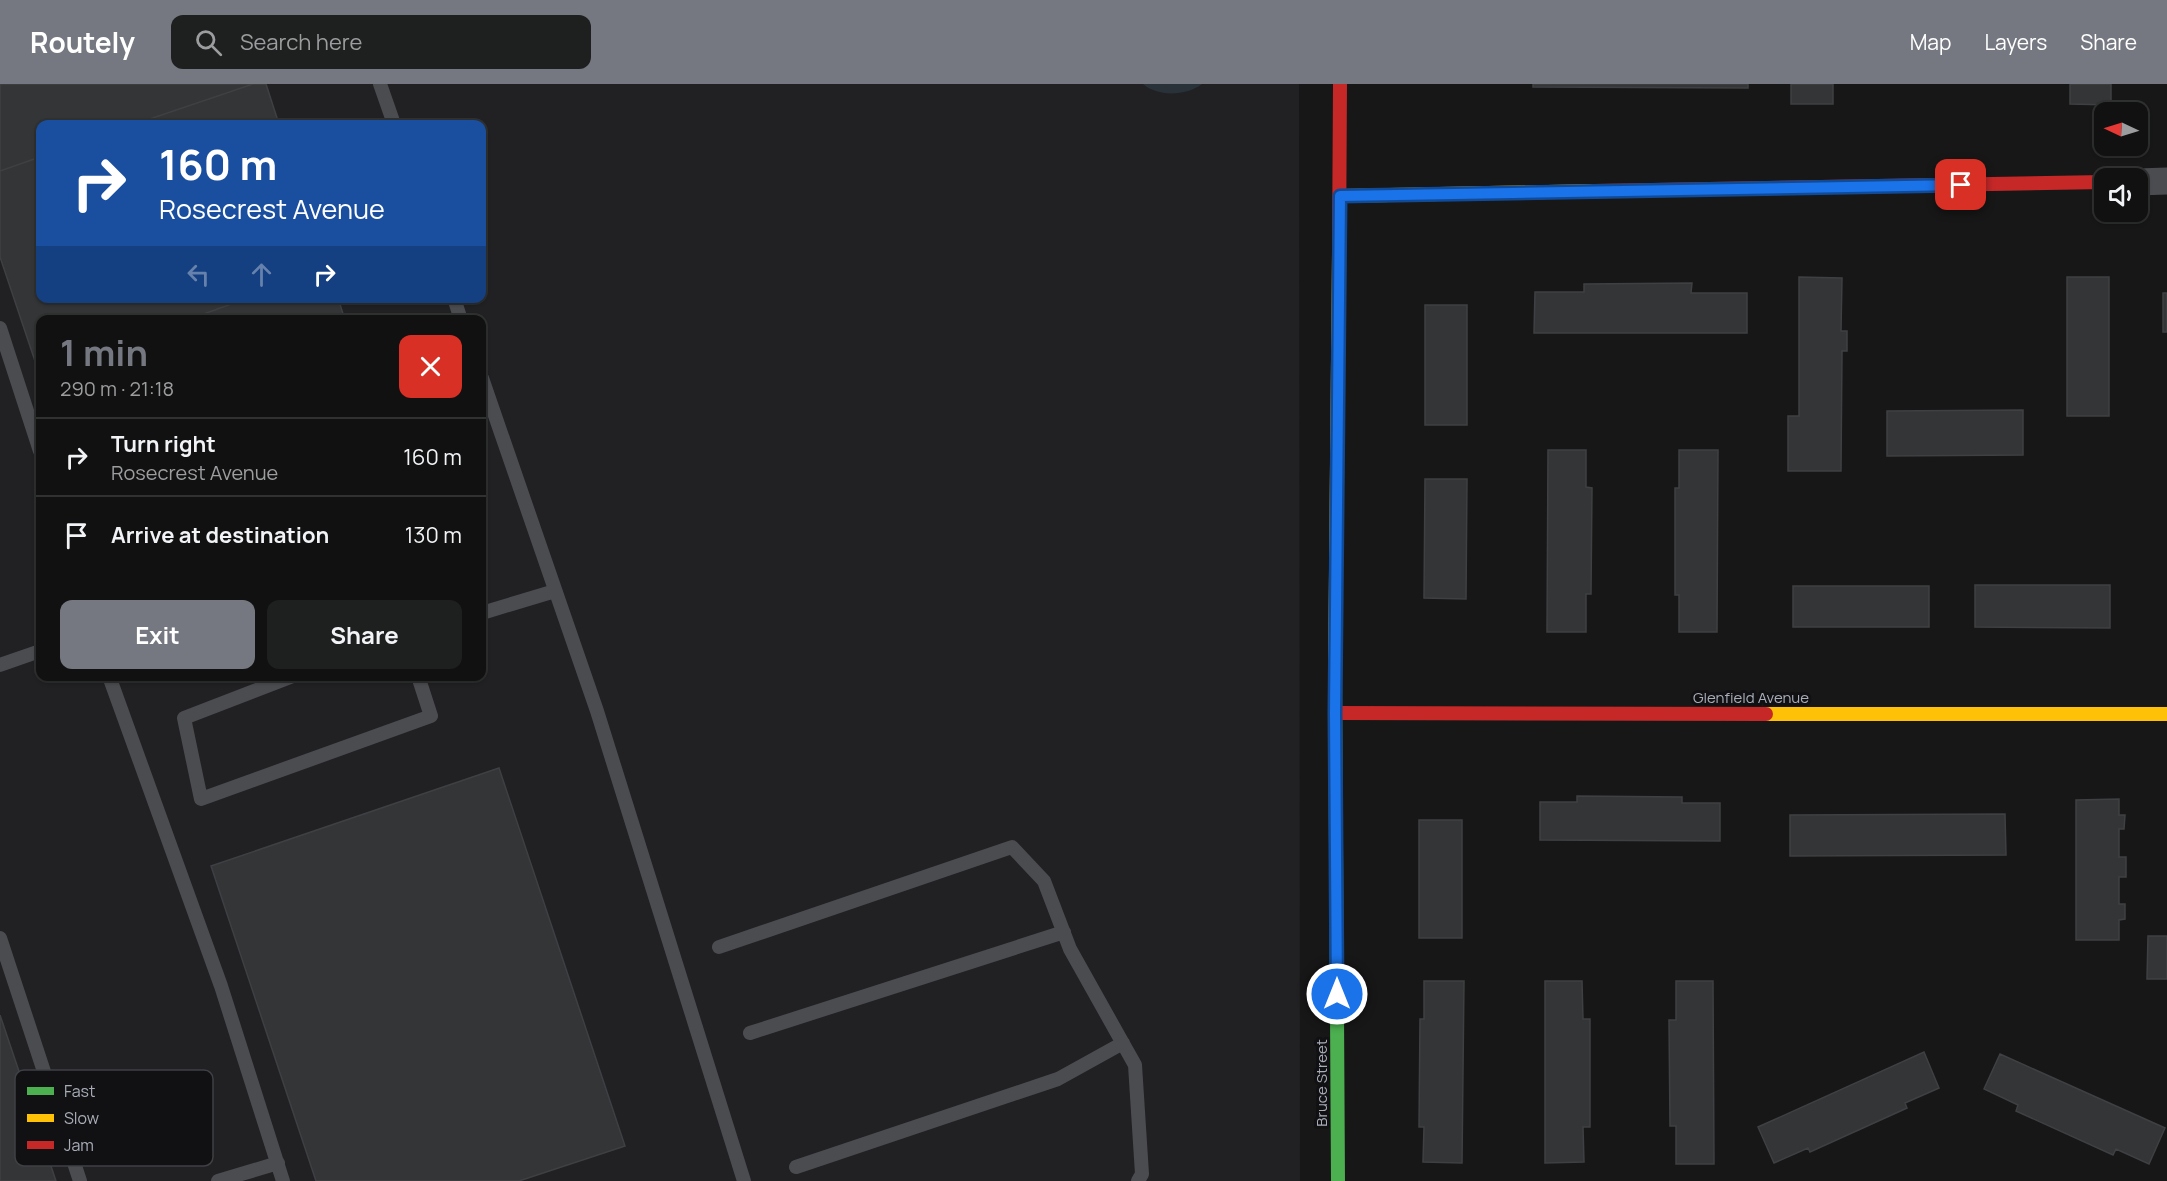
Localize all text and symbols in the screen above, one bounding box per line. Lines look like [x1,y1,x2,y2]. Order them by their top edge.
search box [171,15,591,69]
text: Routely [30,23,135,61]
icon: search [192,26,225,59]
text: Search here [240,27,362,57]
text: Map [1910,28,1951,56]
text: Layers [1984,28,2047,56]
text: Share [2080,28,2137,56]
north arrow [2094,102,2148,156]
map controls [2094,102,2148,222]
text: 160 m [159,135,277,193]
icon: right [60,144,138,222]
pin [1935,159,1986,210]
icon: arrive [1944,168,1977,201]
button: sound [2094,168,2148,222]
text: Rosecrest Avenue [159,190,385,227]
icon: left [182,258,215,291]
icon: ahead [245,258,278,291]
icon: right [308,258,341,291]
text: 1 min [60,328,148,377]
button: close [399,335,462,398]
text: 290 m · 21:18 [60,375,174,402]
text: Turn right [111,429,216,459]
icon: right [60,441,93,474]
text: 160 m [403,442,462,472]
text: Rosecrest Avenue [111,459,278,486]
icon: arrive [60,519,93,552]
text: Arrive at destination [111,520,329,550]
text: 130 m [405,520,462,550]
button: Exit [60,600,255,669]
button: Share [267,600,462,669]
street label: Glenfield Avenue [1693,687,1809,708]
position arrow [1305,962,1369,1026]
street label: Bruce Street [1311,1039,1332,1127]
legend [15,1070,213,1166]
text: Fast [64,1080,95,1102]
text: Slow [64,1107,99,1129]
text: Jam [64,1134,94,1156]

